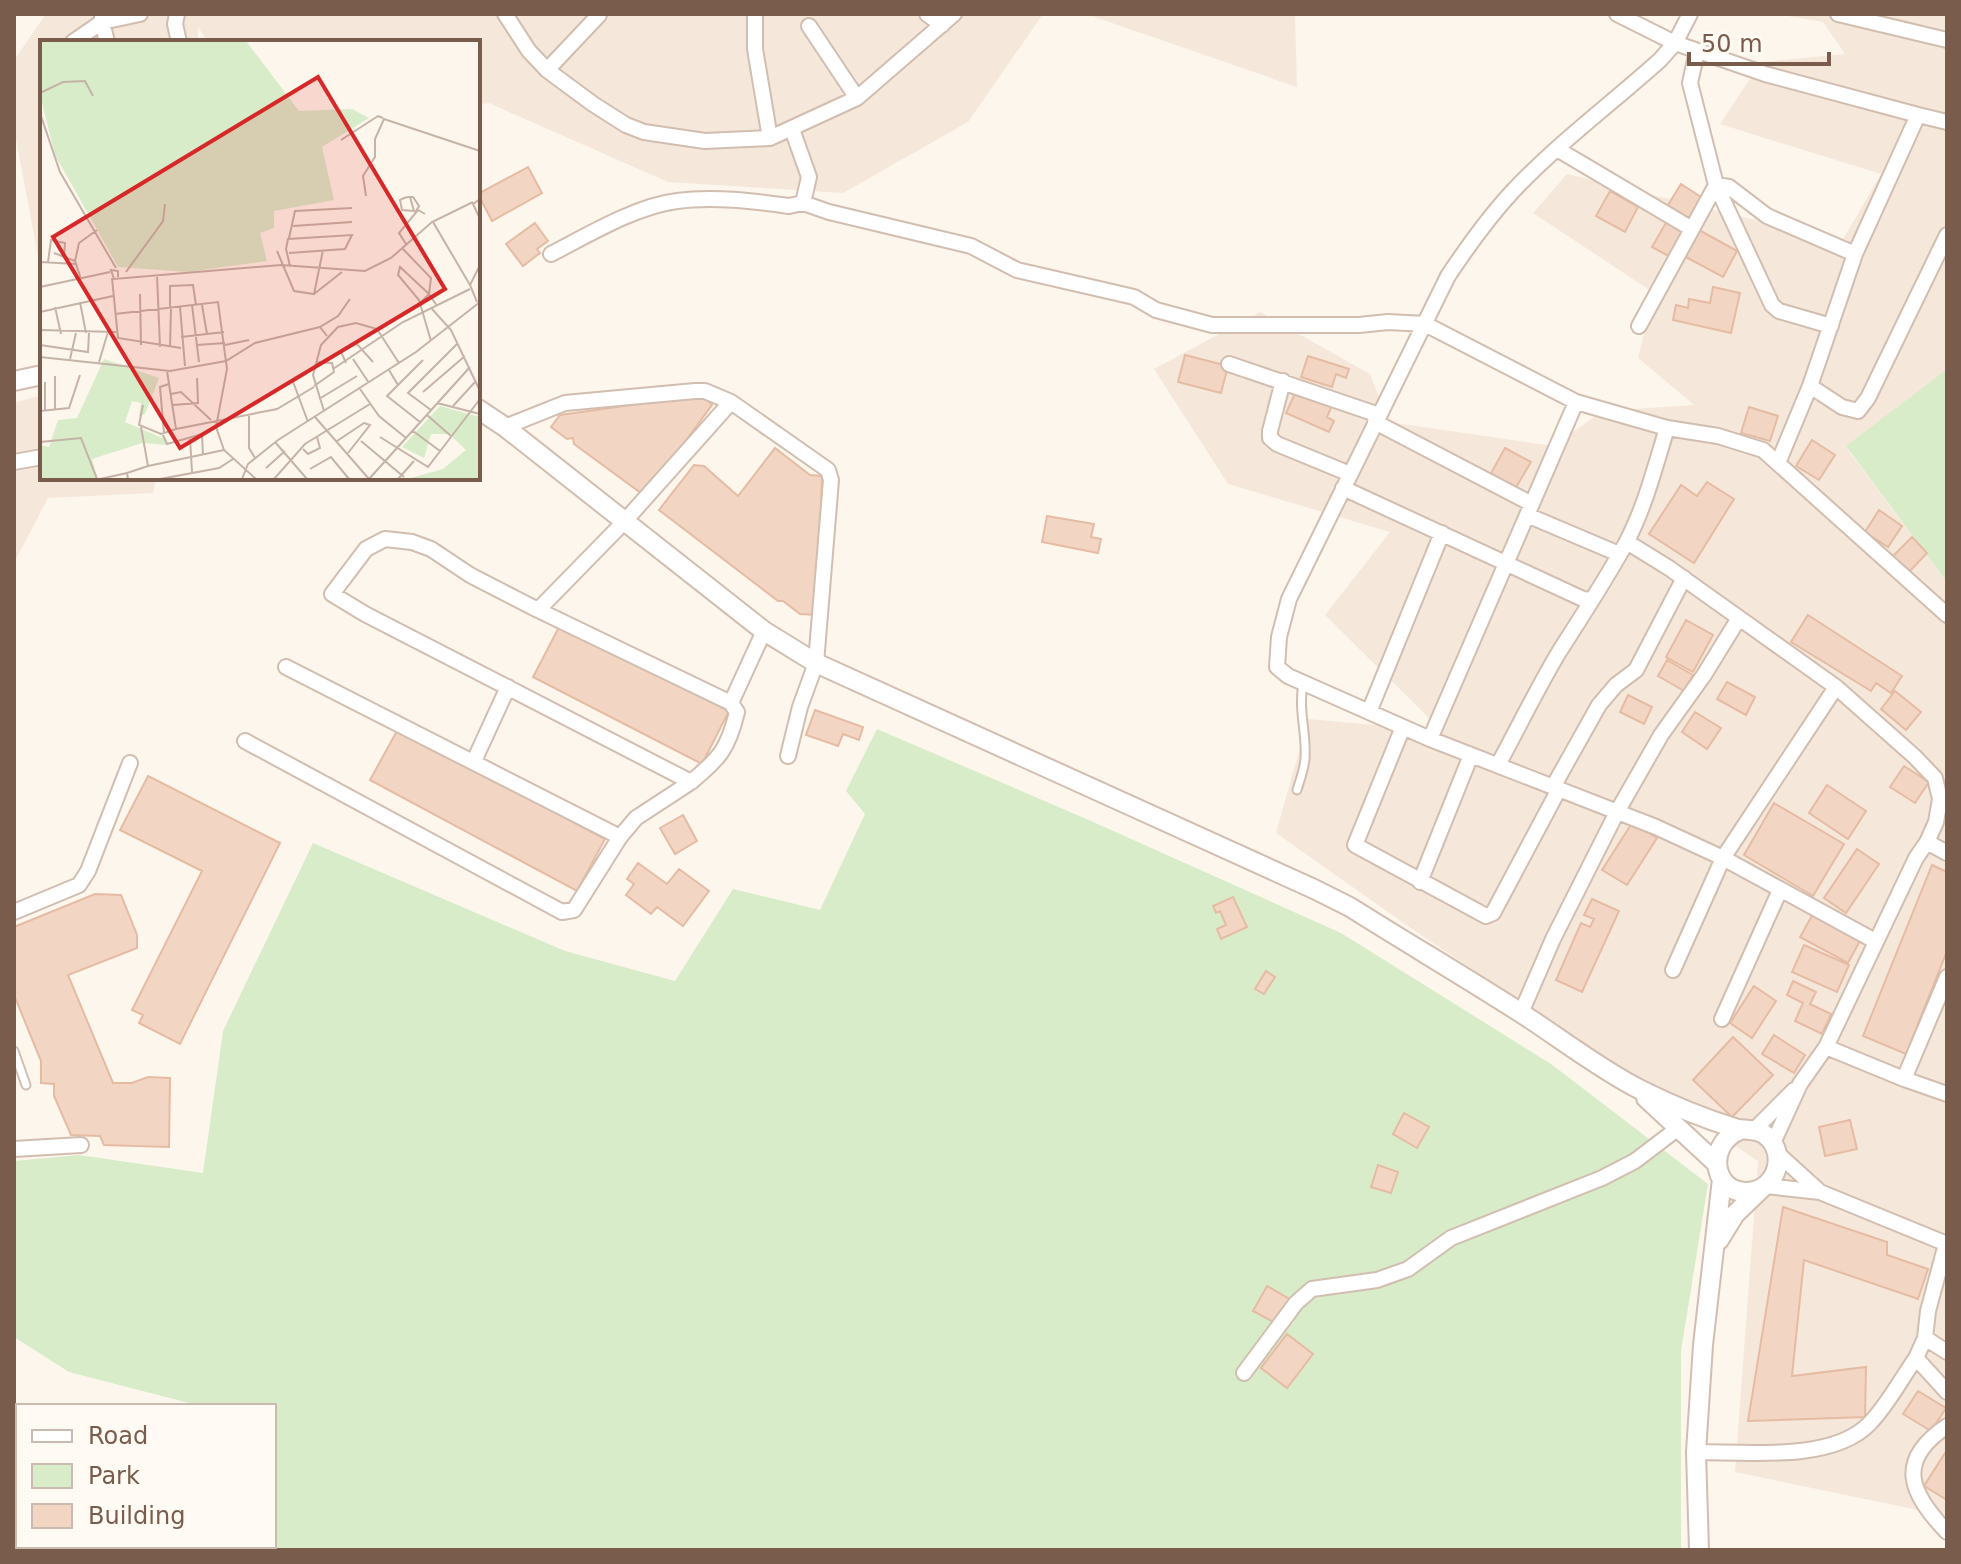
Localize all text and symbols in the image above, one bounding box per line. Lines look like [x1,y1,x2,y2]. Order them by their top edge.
scale bar [1689,16,1829,66]
text: 50 m [1701,30,1763,58]
inset map [40,40,480,480]
legend [16,1404,276,1548]
text: Road [88,1422,148,1450]
text: Park [88,1462,140,1490]
text: Building [88,1502,185,1530]

